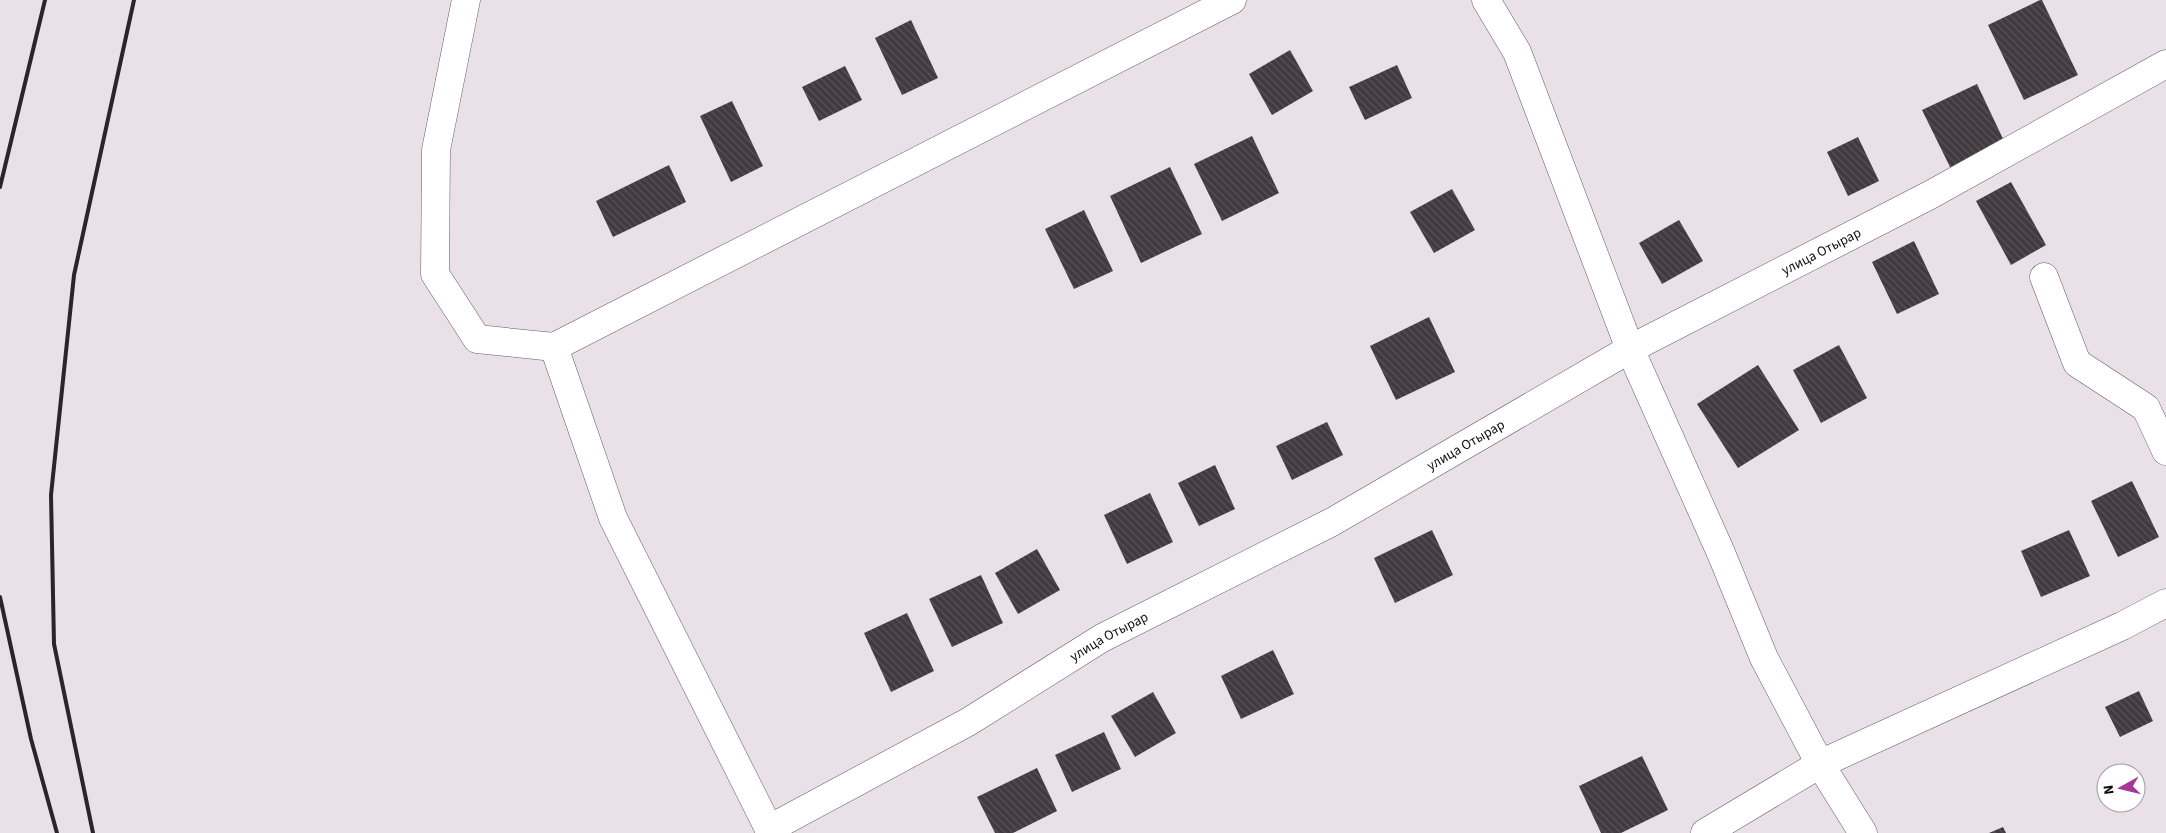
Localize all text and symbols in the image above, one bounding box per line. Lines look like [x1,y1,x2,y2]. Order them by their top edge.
street label: улица Отырар [1778,223,1865,281]
street label: улица Отырар [1423,415,1509,476]
street label: улица Отырар [1066,607,1152,667]
north arrow [2096,763,2146,813]
text: N [2099,784,2120,796]

